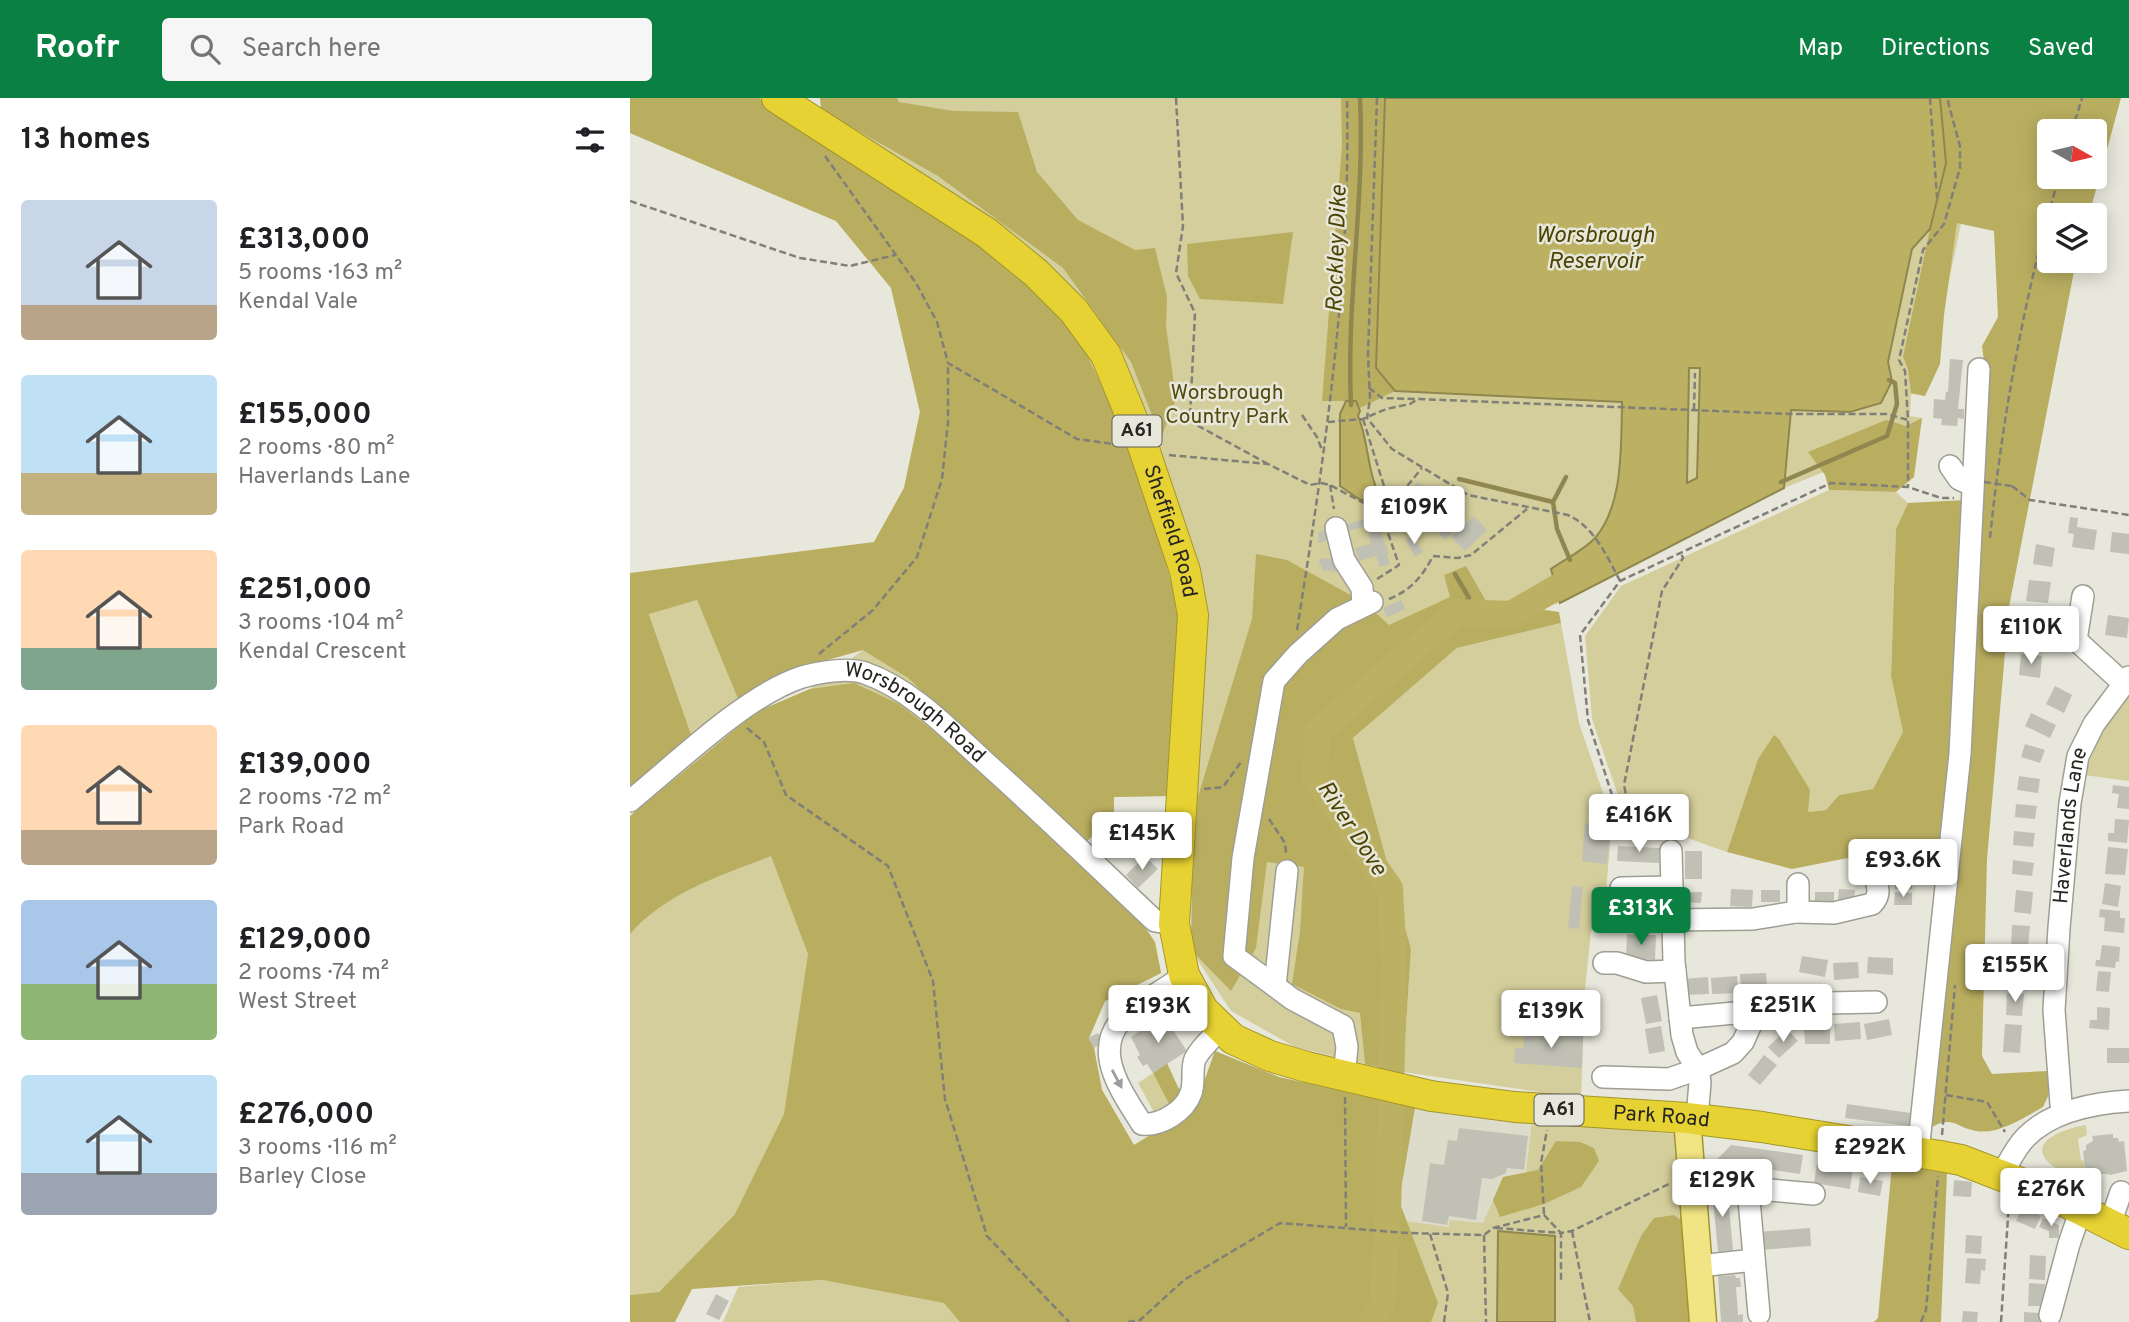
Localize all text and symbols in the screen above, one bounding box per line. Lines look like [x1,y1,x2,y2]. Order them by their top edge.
search box [162,18,652,81]
text: Roofr [35,28,120,70]
icon: search [186,30,224,68]
text: Search here [242,33,381,66]
text: Map [1798,34,1843,64]
text: Directions [1881,34,1990,64]
text: Saved [2028,34,2094,64]
north arrow [2037,119,2107,189]
map controls [2037,119,2107,273]
icon: filters [571,121,609,159]
text: 13 homes [21,122,151,159]
water label: Rockley Dike [1321,184,1355,313]
button: layers [2037,203,2107,273]
text: £313,000 [238,222,370,259]
water label: Worsbrough Reservoir [1535,222,1655,277]
icon: home [77,228,161,312]
text: 5 rooms · 163 m² [238,259,402,288]
text: Kendal Vale [238,288,358,317]
park label: Worsbrough Country Park [1165,380,1289,431]
text: £155,000 [238,397,372,434]
icon: home [77,403,161,487]
road number: A61 [1112,416,1162,446]
text: 2 rooms · 80 m² [238,434,395,463]
street label: Sheffield Road [1137,461,1203,600]
text: Haverlands Lane [238,463,410,492]
pin: £109K [1365,486,1463,546]
text: £109K [1380,494,1448,523]
text: £251,000 [238,572,372,609]
icon: home [77,578,161,662]
pin: £110K [1982,606,2080,666]
text: 3 rooms · 104 m² [238,609,403,638]
text: £110K [1999,614,2063,643]
text: Kendal Crescent [238,638,407,667]
street label: Worsbrough Road [844,656,991,769]
street label: Haverlands Lane [2048,742,2094,905]
text: £139,000 [238,747,371,784]
icon: home [77,753,161,837]
water label: River Dove [1310,776,1393,883]
text: 2 rooms · 72 m² [238,784,391,813]
pin: £416K [1590,794,1688,854]
text: £416K [1605,802,1673,831]
pin: £145K [1093,812,1191,872]
text: Park Road [238,813,344,842]
text: £145K [1108,820,1176,849]
pin: £93.6K [1846,840,1960,899]
text: £93.6K [1864,847,1942,876]
pin: £313K [1592,888,1690,947]
text: £313K [1608,895,1674,924]
text: £129,000 [238,922,372,959]
icon: home [77,928,161,1012]
pin: £155K [1966,944,2064,1004]
text: £155K [1981,952,2049,981]
text: 2 rooms · 74 m² [238,959,389,988]
pin: £251K [1734,984,1832,1044]
pin: £193K [1109,986,1207,1045]
text: West Street [238,988,357,1017]
pin: £139K [1502,990,1600,1050]
text: £251K [1749,992,1817,1021]
text: £193K [1124,993,1192,1022]
text: £139K [1517,998,1585,1027]
one-way arrow [1111,1070,1123,1089]
road number: A61 [1534,1094,1584,1126]
text: £276,000 [238,1097,374,1134]
street label: Park Road [1612,1100,1711,1134]
icon: home [77,1103,161,1187]
pin: £292K [1821,1126,1919,1186]
text: 3 rooms · 116 m² [238,1134,397,1163]
text: £292K [1834,1134,1906,1163]
pin: £129K [1673,1160,1771,1219]
text: Barley Close [238,1163,366,1192]
text: £129K [1688,1167,1756,1196]
pin: £276K [2002,1168,2100,1228]
text: £276K [2016,1176,2086,1205]

